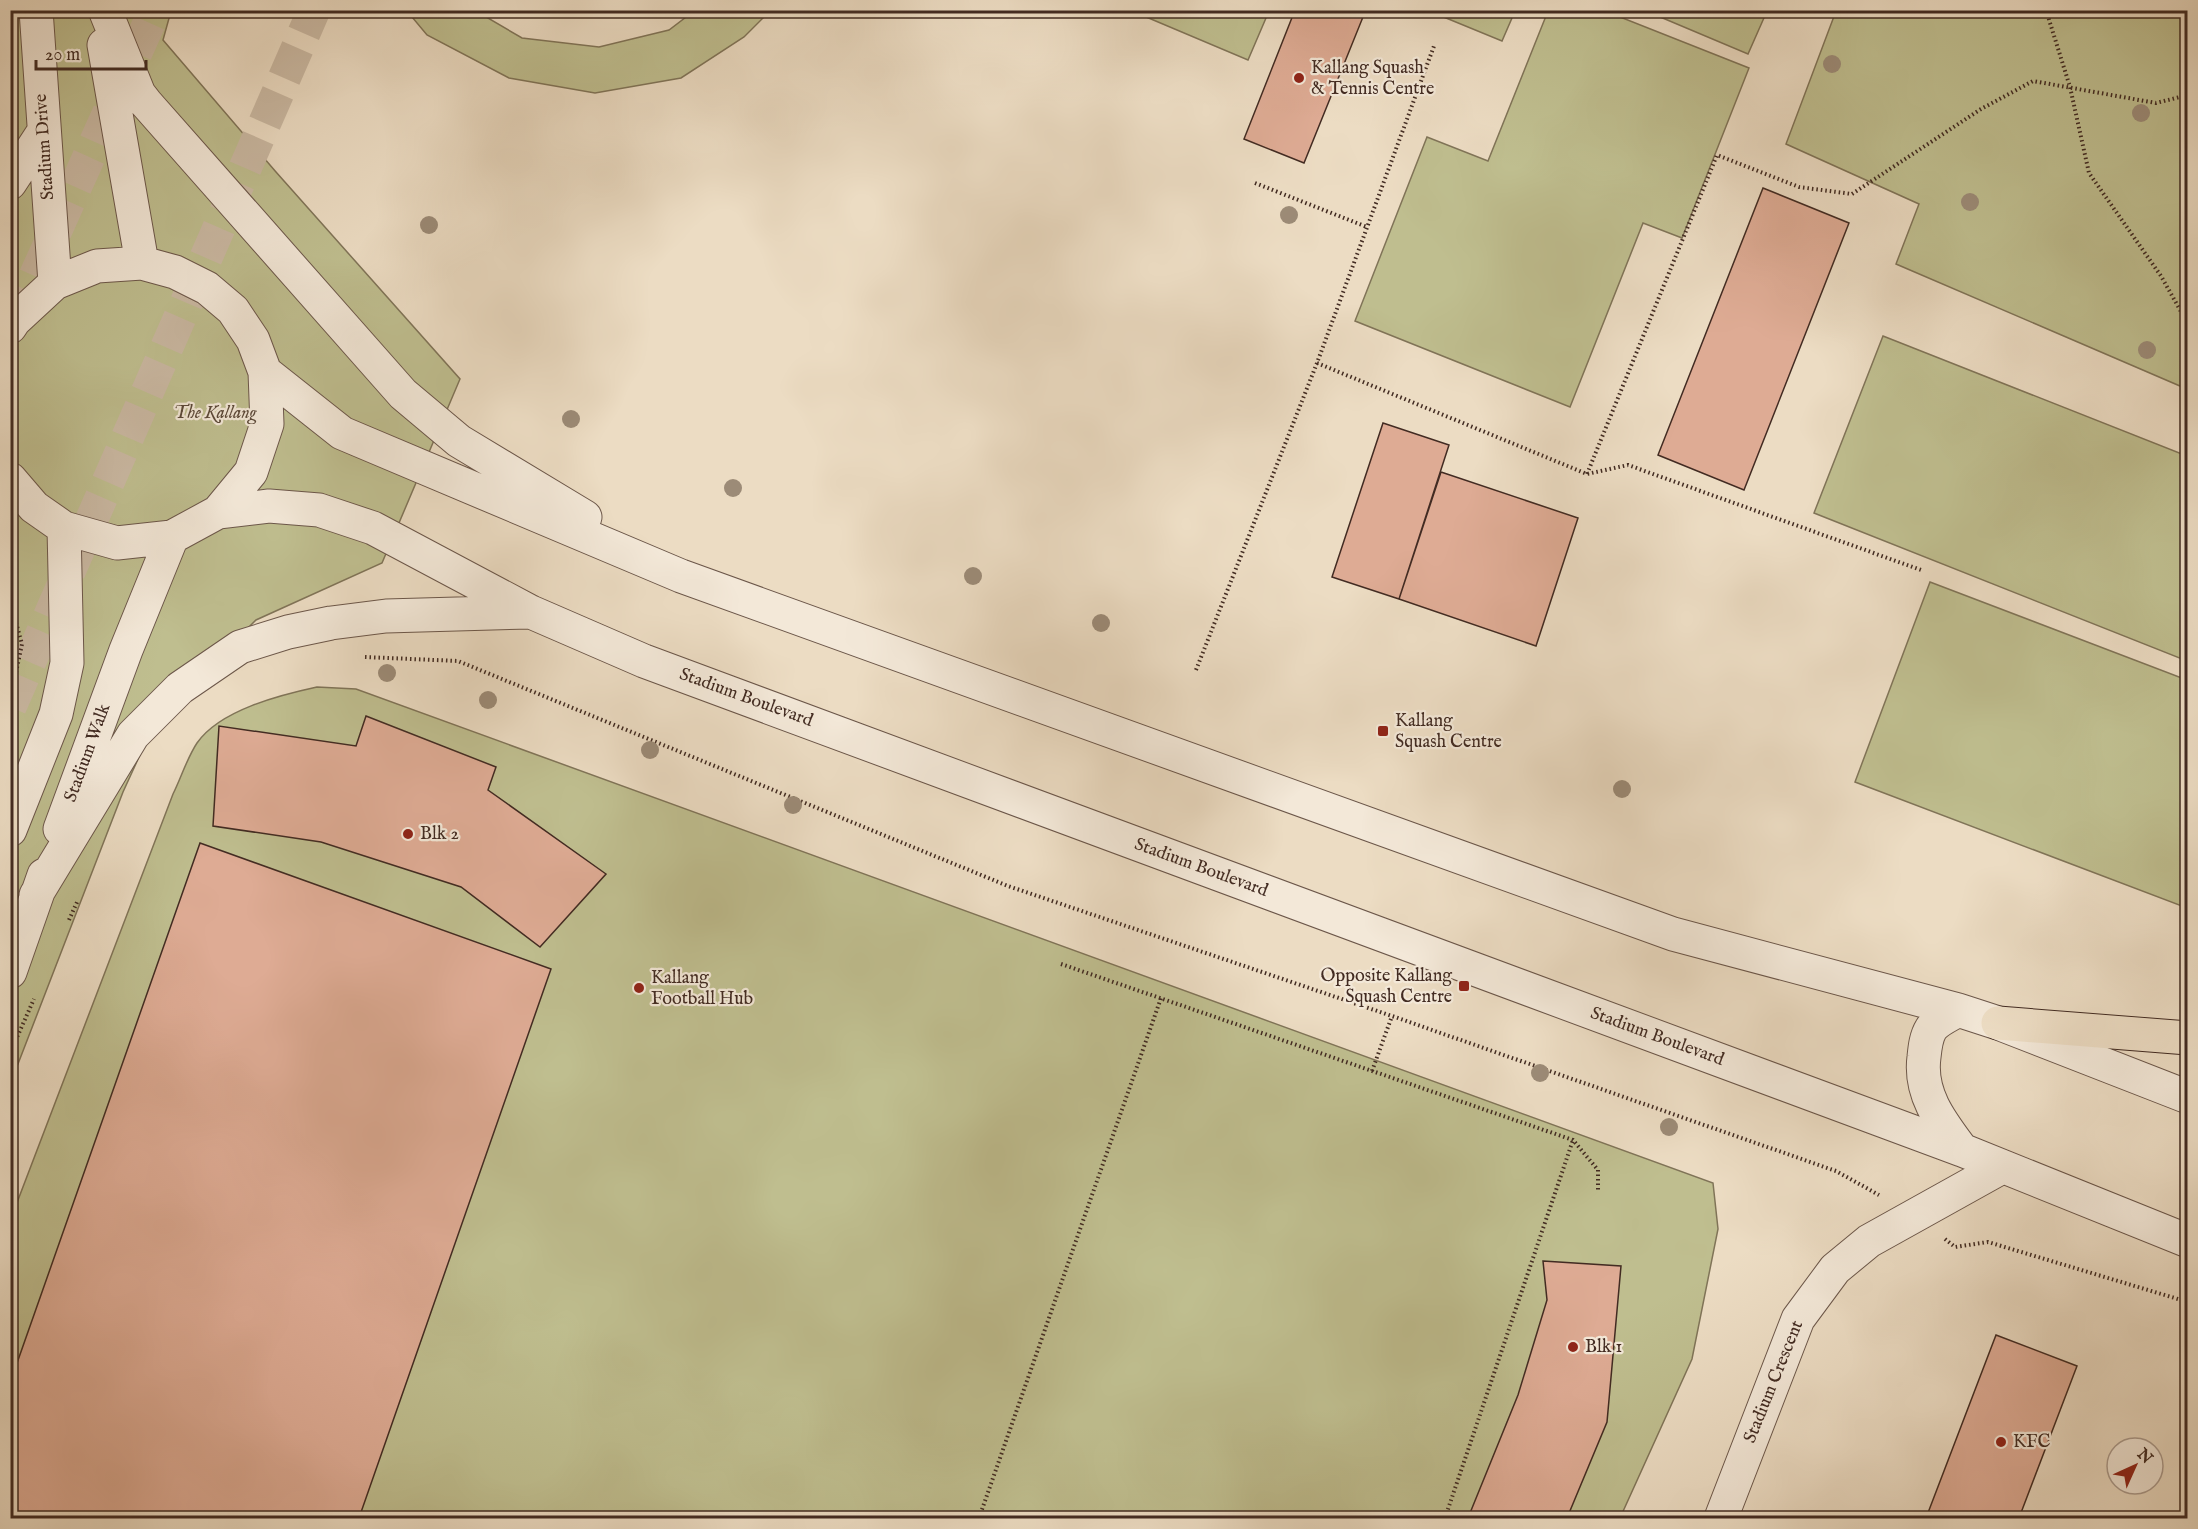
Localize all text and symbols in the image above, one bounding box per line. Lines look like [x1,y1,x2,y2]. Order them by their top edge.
scale bar [36,33,146,71]
text: 20 m [45,44,80,67]
place label: Kallang Squash & Tennis Centre [1311,57,1434,101]
marker: Kallang Squash & Tennis Centre [1292,71,1306,85]
street label: Stadium Drive [30,93,60,201]
park label: The Kallang [174,402,258,425]
street label: Stadium Boulevard [676,663,816,733]
street label: Stadium Walk [60,700,117,805]
place label: Kallang Squash Centre [1395,710,1502,754]
marker: Kallang Squash Centre [1376,724,1390,738]
place label: Blk 2 [420,823,459,846]
marker: Blk 2 [401,827,415,841]
street label: Stadium Boulevard [1131,833,1271,903]
place label: Opposite Kallang Squash Centre [1321,965,1452,1009]
place label: Kallang Football Hub [651,967,754,1011]
marker: Opposite Kallang Squash Centre [1457,979,1471,993]
marker: Kallang Football Hub [632,981,646,995]
street label: Stadium Boulevard [1587,1002,1727,1072]
street label: Stadium Crescent [1739,1317,1809,1447]
place label: Blk 1 [1585,1336,1622,1359]
marker: Blk 1 [1566,1340,1580,1354]
place label: KFC [2013,1431,2050,1454]
marker: KFC [1994,1435,2008,1449]
north arrow [2105,1436,2165,1496]
text: N [2132,1444,2156,1469]

